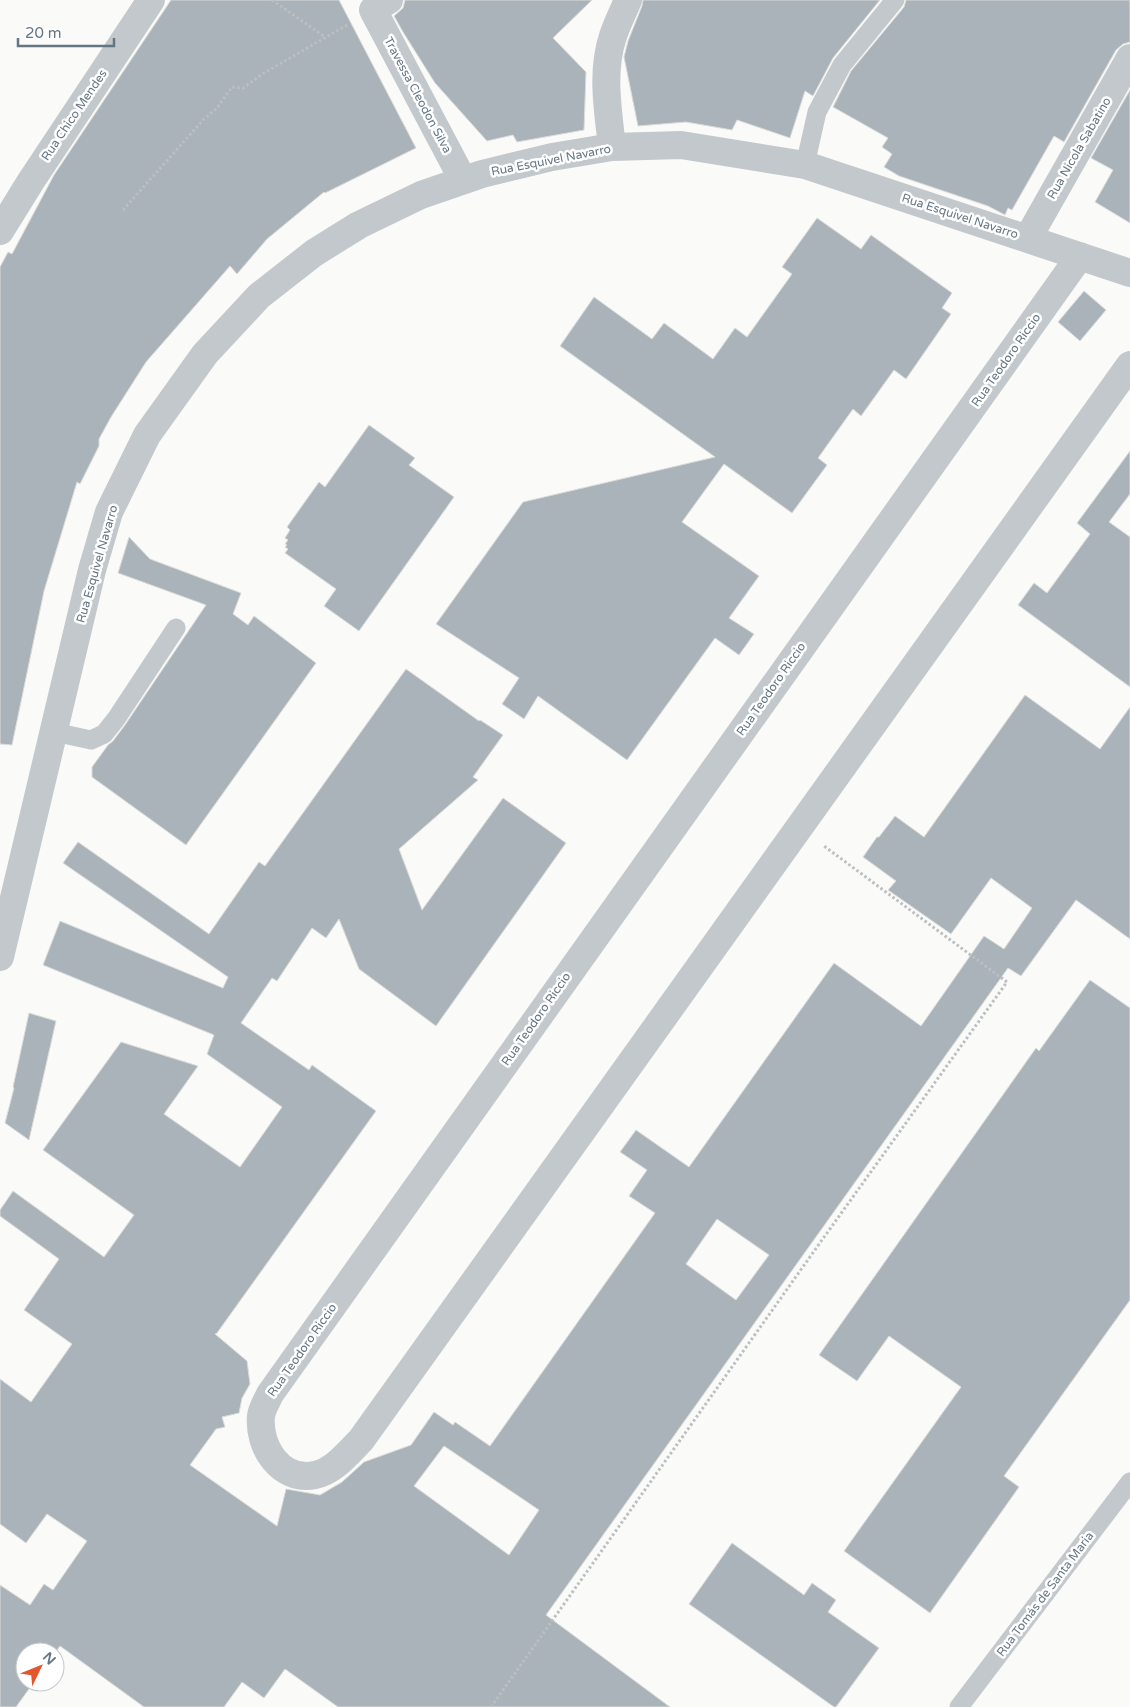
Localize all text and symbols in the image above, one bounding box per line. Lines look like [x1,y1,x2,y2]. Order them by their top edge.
scale bar [18,15,114,47]
text: 20 m [25,24,62,42]
street label: Travessa Cleodon Silva [381,35,455,155]
street label: Rua Chico Mendes [38,67,110,163]
street label: Rua Nicola Sabatino [1044,95,1114,201]
street label: Rua Esquivel Navarro [490,142,612,178]
street label: Rua Esquivel Navarro [900,191,1020,241]
street label: Rua Teodoro Riccio [969,311,1043,409]
street label: Rua Esquivel Navarro [73,504,121,624]
street label: Rua Teodoro Riccio [734,640,808,738]
street label: Rua Teodoro Riccio [499,970,573,1068]
street label: Rua Teodoro Riccio [265,1301,339,1399]
street label: Rua Tomás de Santa Maria [994,1529,1096,1659]
north arrow [15,1642,65,1692]
text: N [39,1649,59,1668]

